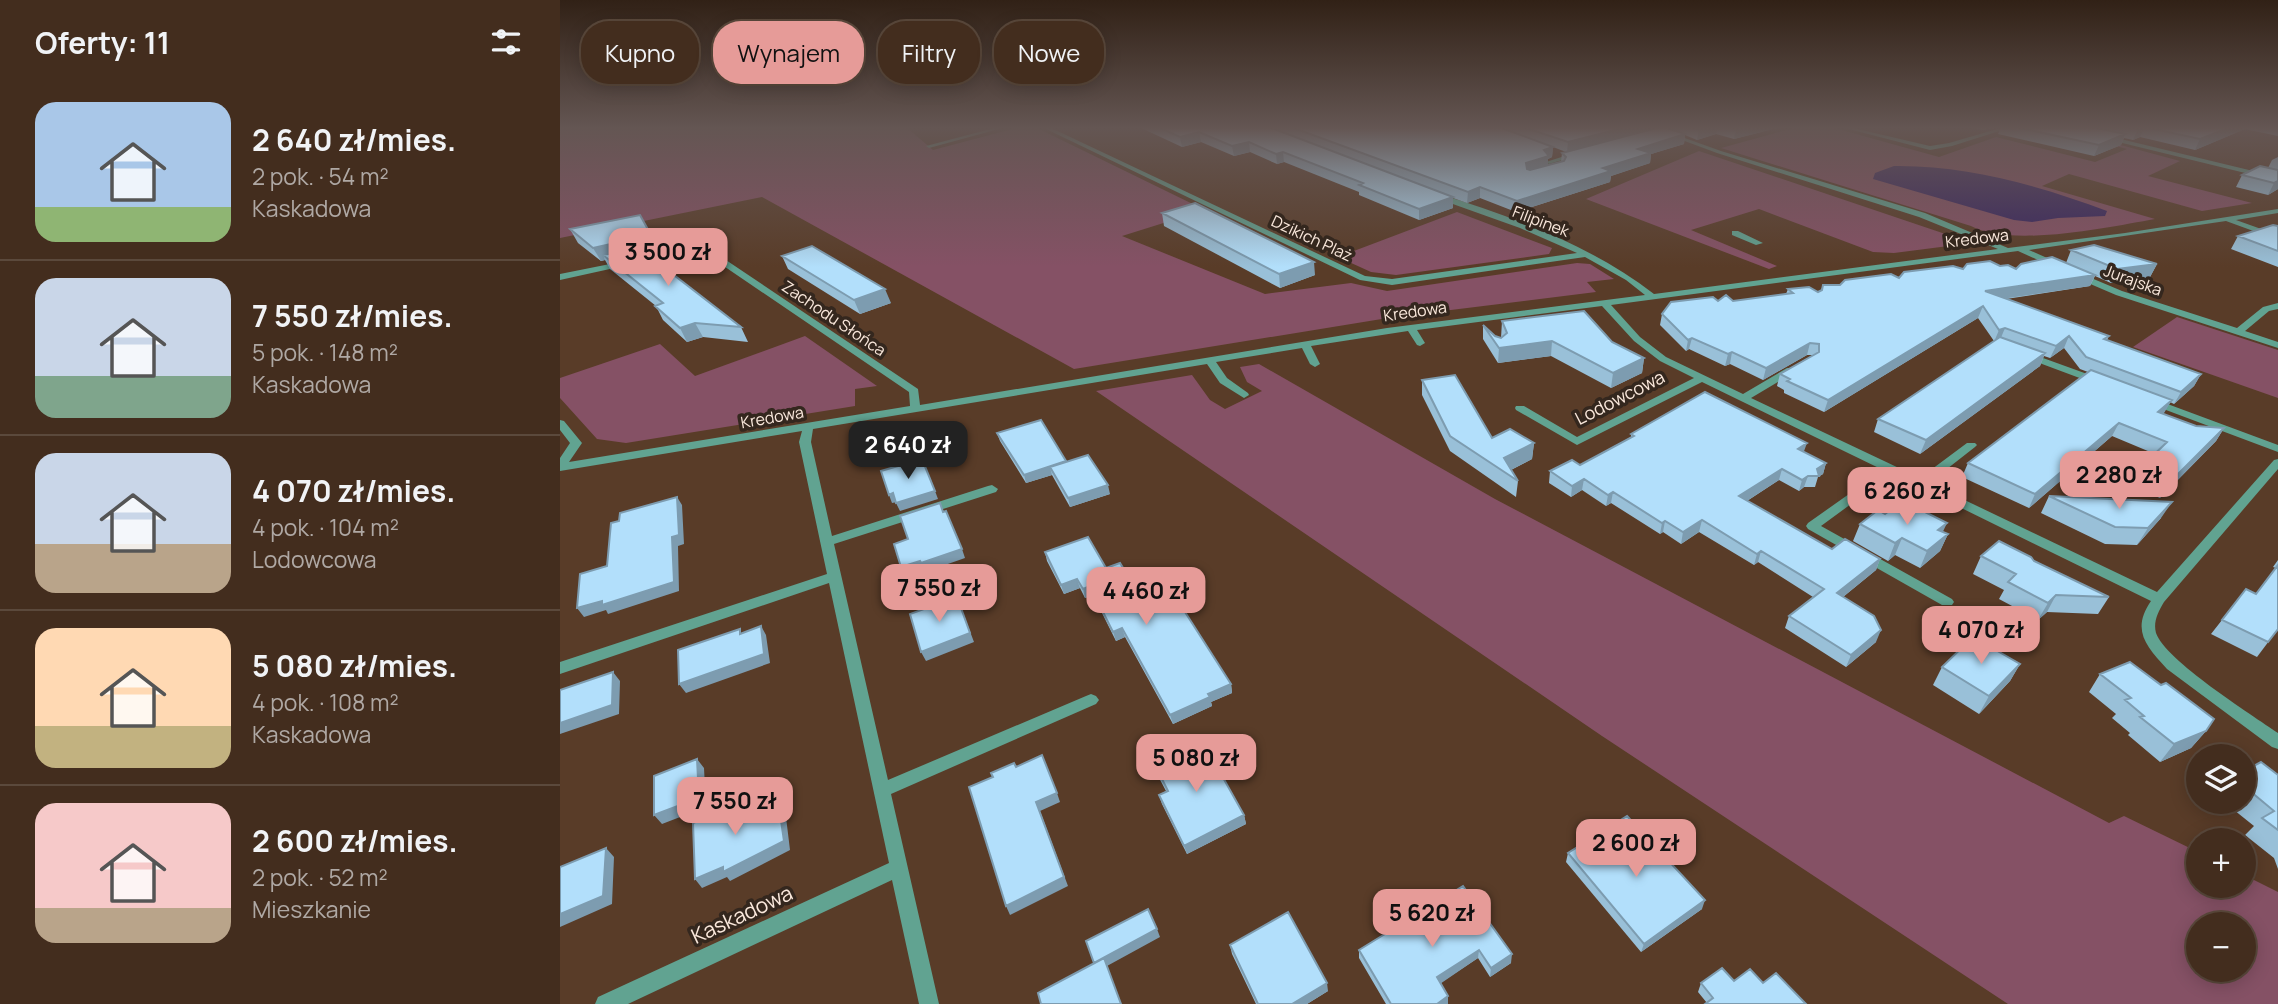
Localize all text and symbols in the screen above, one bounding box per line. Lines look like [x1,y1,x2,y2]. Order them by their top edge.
chip: Kupno [581,21,699,84]
chip: Wynajem [713,21,864,84]
chip: Filtry [878,21,980,84]
chip: Nowe [994,21,1104,84]
text: Oferty: 11 [35,22,170,63]
icon: filters [487,23,525,61]
text: 2 640 zł/mies. [252,119,456,160]
icon: home [91,130,175,214]
text: 2 pok. · 54 m² [252,160,389,192]
text: Kaskadowa [252,192,371,224]
street label: Filipinek [1509,200,1574,242]
street label: Dzikich Plaż [1268,210,1356,266]
street label: Kredowa [1944,223,2010,253]
pin: 3 500 zł [596,229,740,288]
text: 3 500 zł [625,235,711,267]
street label: Jurajska [2101,259,2165,301]
street label: Zachodu Słońca [778,275,890,361]
text: 7 550 zł/mies. [252,295,453,336]
street label: Kredowa [1382,296,1448,326]
icon: home [91,306,175,390]
text: 5 pok. · 148 m² [252,336,398,368]
street label: Lodowcowa [1571,364,1668,430]
text: Kaskadowa [252,368,371,400]
street label: Kredowa [739,401,805,433]
pin: 2 640 zł [836,421,980,481]
text: 2 640 zł [865,428,951,460]
pin: 2 280 zł [2047,452,2191,511]
text: 2 280 zł [2076,458,2162,490]
pin: 6 260 zł [1835,468,1979,527]
text: 4 070 zł/mies. [252,470,455,511]
text: 6 260 zł [1863,474,1951,506]
icon: home [91,481,175,565]
text: 4 pok. · 104 m² [252,511,399,543]
text: Lodowcowa [252,543,377,575]
pin: 7 550 zł [867,564,1011,624]
pin: 4 460 zł [1074,568,1218,627]
text: 7 550 zł [897,571,981,603]
text: 4 460 zł [1102,574,1190,606]
pin: 4 070 zł [1909,606,2053,666]
text: 4 070 zł [1938,613,2024,645]
text: 5 080 zł/mies. [252,645,457,686]
icon: home [91,656,175,740]
text: 4 pok. · 108 m² [252,686,399,718]
text: Kaskadowa [252,718,371,750]
pin: 5 080 zł [1124,734,1268,794]
text: 5 080 zł [1152,741,1240,773]
map controls [2186,744,2256,982]
button: layers [2186,744,2256,814]
pin: 7 550 zł [663,778,807,837]
text: 7 550 zł [693,784,777,816]
text: 2 600 zł/mies. [252,820,458,861]
pin: 2 600 zł [1564,820,1708,879]
text: 2 600 zł [1592,826,1680,858]
button: + [2186,828,2256,898]
icon: home [91,831,175,915]
text: 2 pok. · 52 m² [252,861,388,893]
street label: Kaskadowa [686,878,797,950]
pin: 5 620 zł [1360,890,1504,949]
text: Mieszkanie [252,893,371,925]
text: 5 620 zł [1389,896,1475,928]
button: − [2186,912,2256,982]

